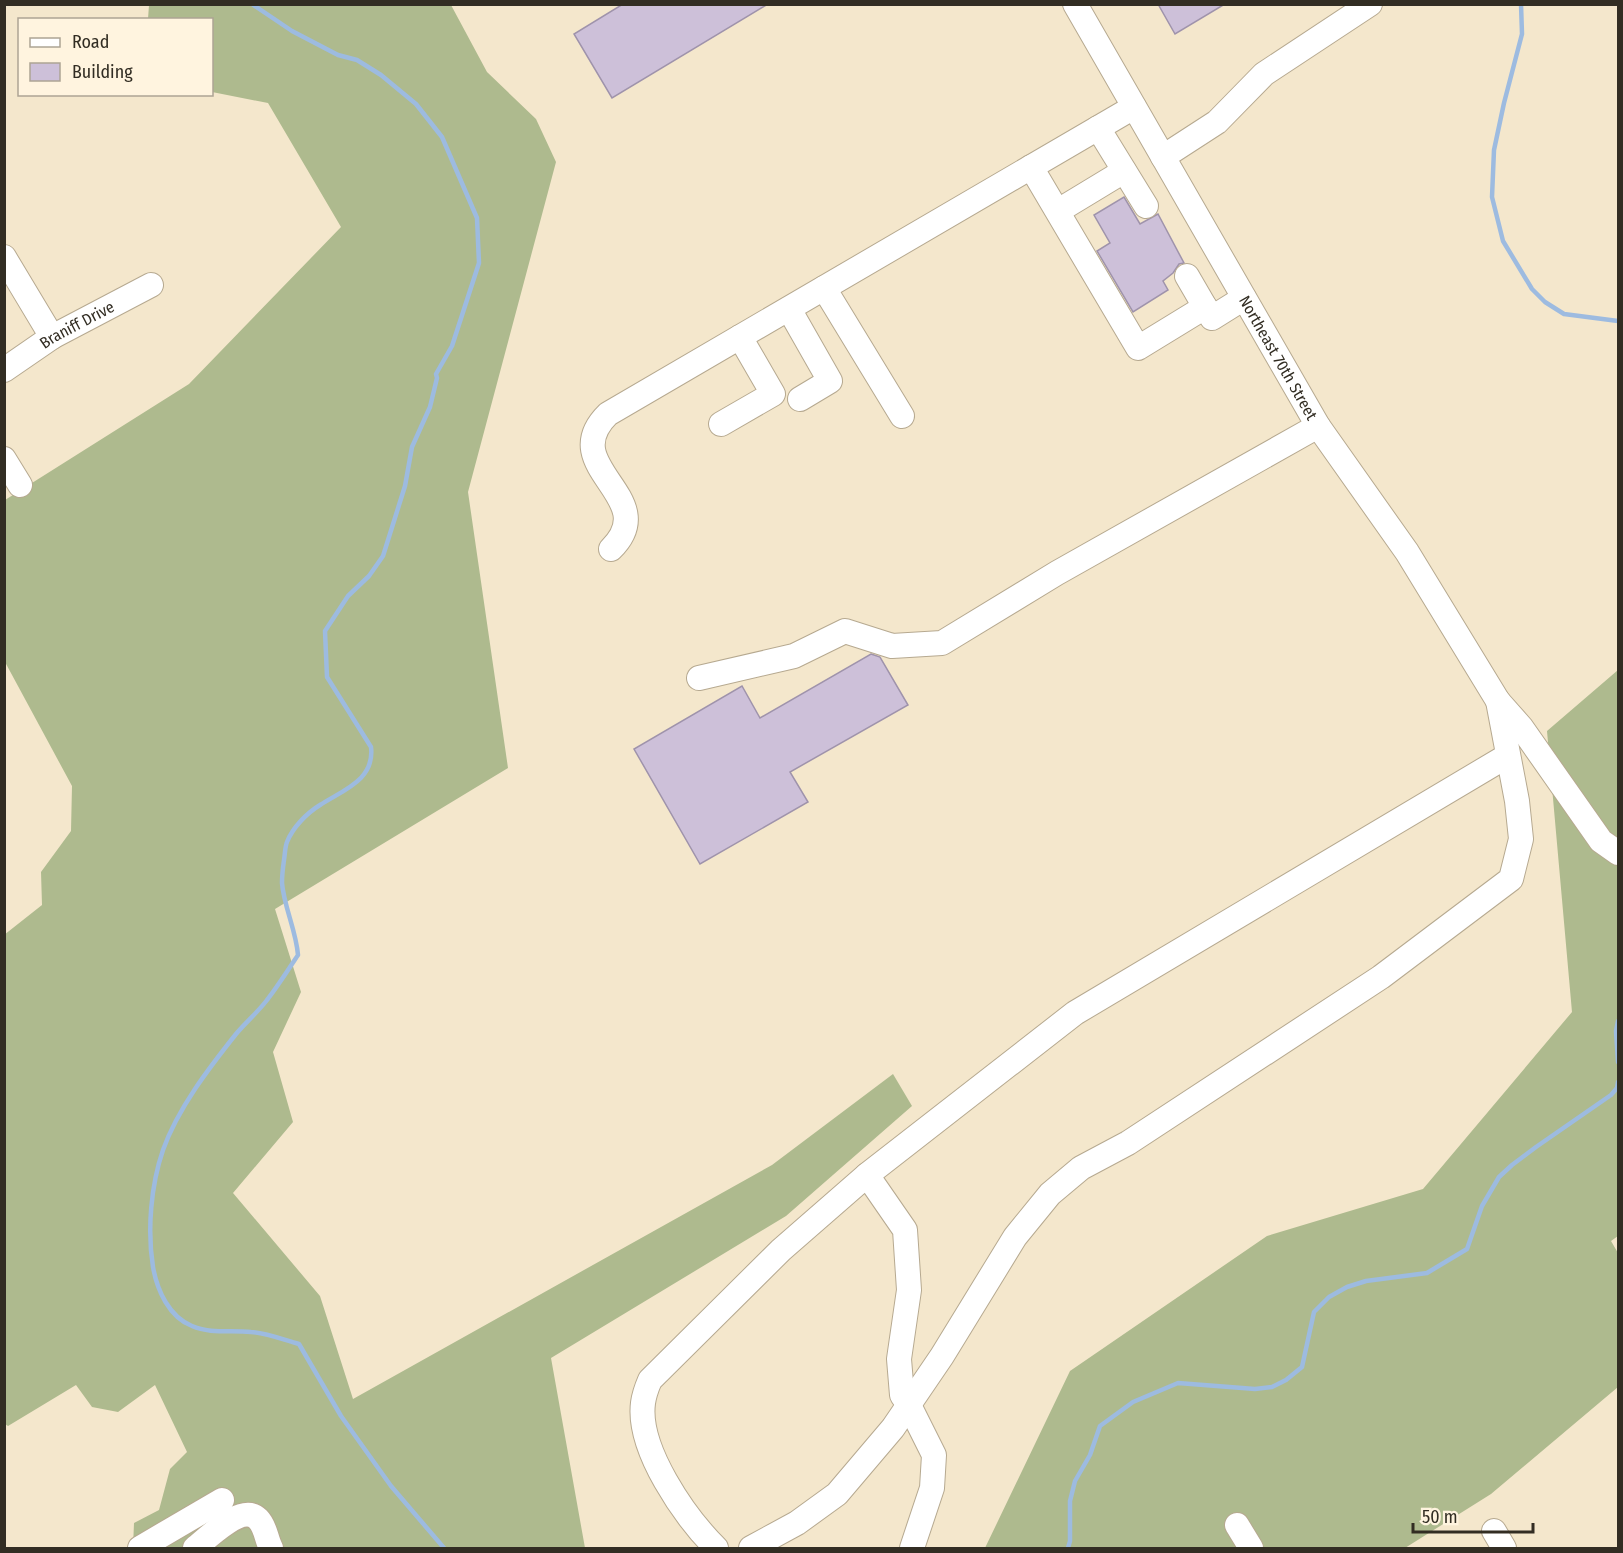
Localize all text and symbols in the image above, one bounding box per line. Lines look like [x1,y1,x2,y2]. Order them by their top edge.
legend [18,18,213,96]
text: Road [72,31,109,53]
text: Building [72,61,133,83]
street label: Northeast 70th Street [1235,292,1322,424]
street label: Braniff Drive [36,297,117,352]
scale bar [1413,1496,1533,1534]
text: 50 m [1422,1506,1458,1528]

